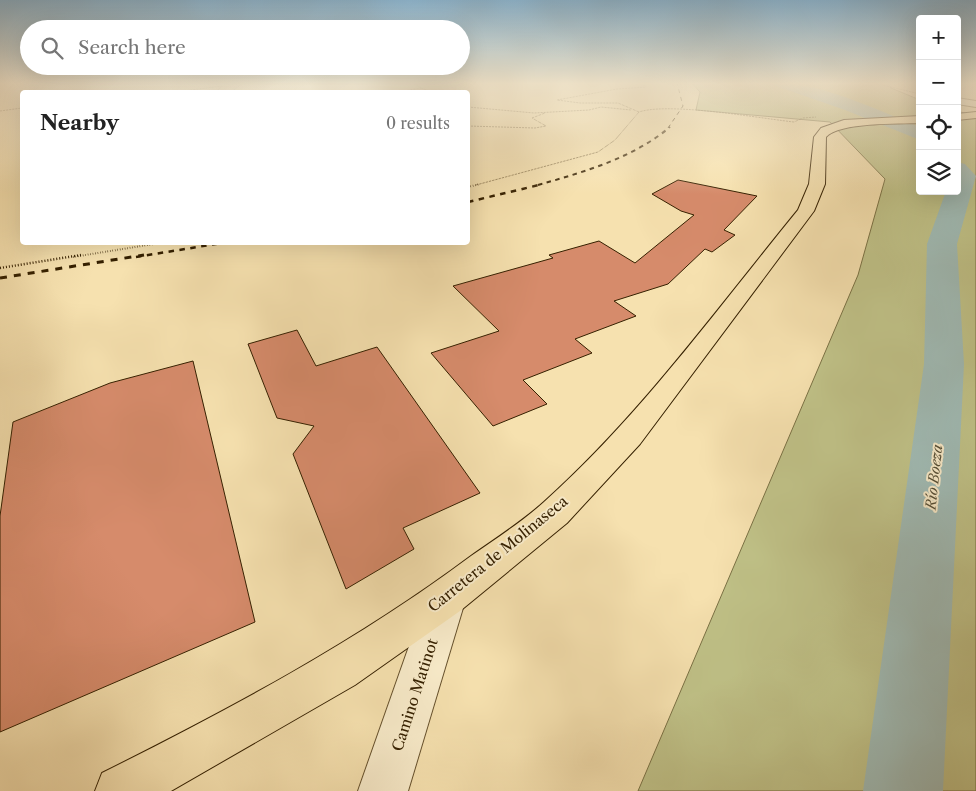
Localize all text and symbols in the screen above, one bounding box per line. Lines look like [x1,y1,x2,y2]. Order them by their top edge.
map controls [916,15,961,195]
button: + [916,15,961,60]
search box [20,20,470,75]
icon: search [38,34,66,62]
text: Search here [78,36,186,59]
button: − [916,60,961,105]
button: locate [916,105,961,150]
text: Nearby [40,110,119,135]
text: 0 results [386,113,450,133]
button: layers [916,150,961,195]
water label: Río Boeza [922,443,946,511]
street label: Carretera de Molinaseca [424,491,572,616]
street label: Camino Matinot [387,635,442,754]

